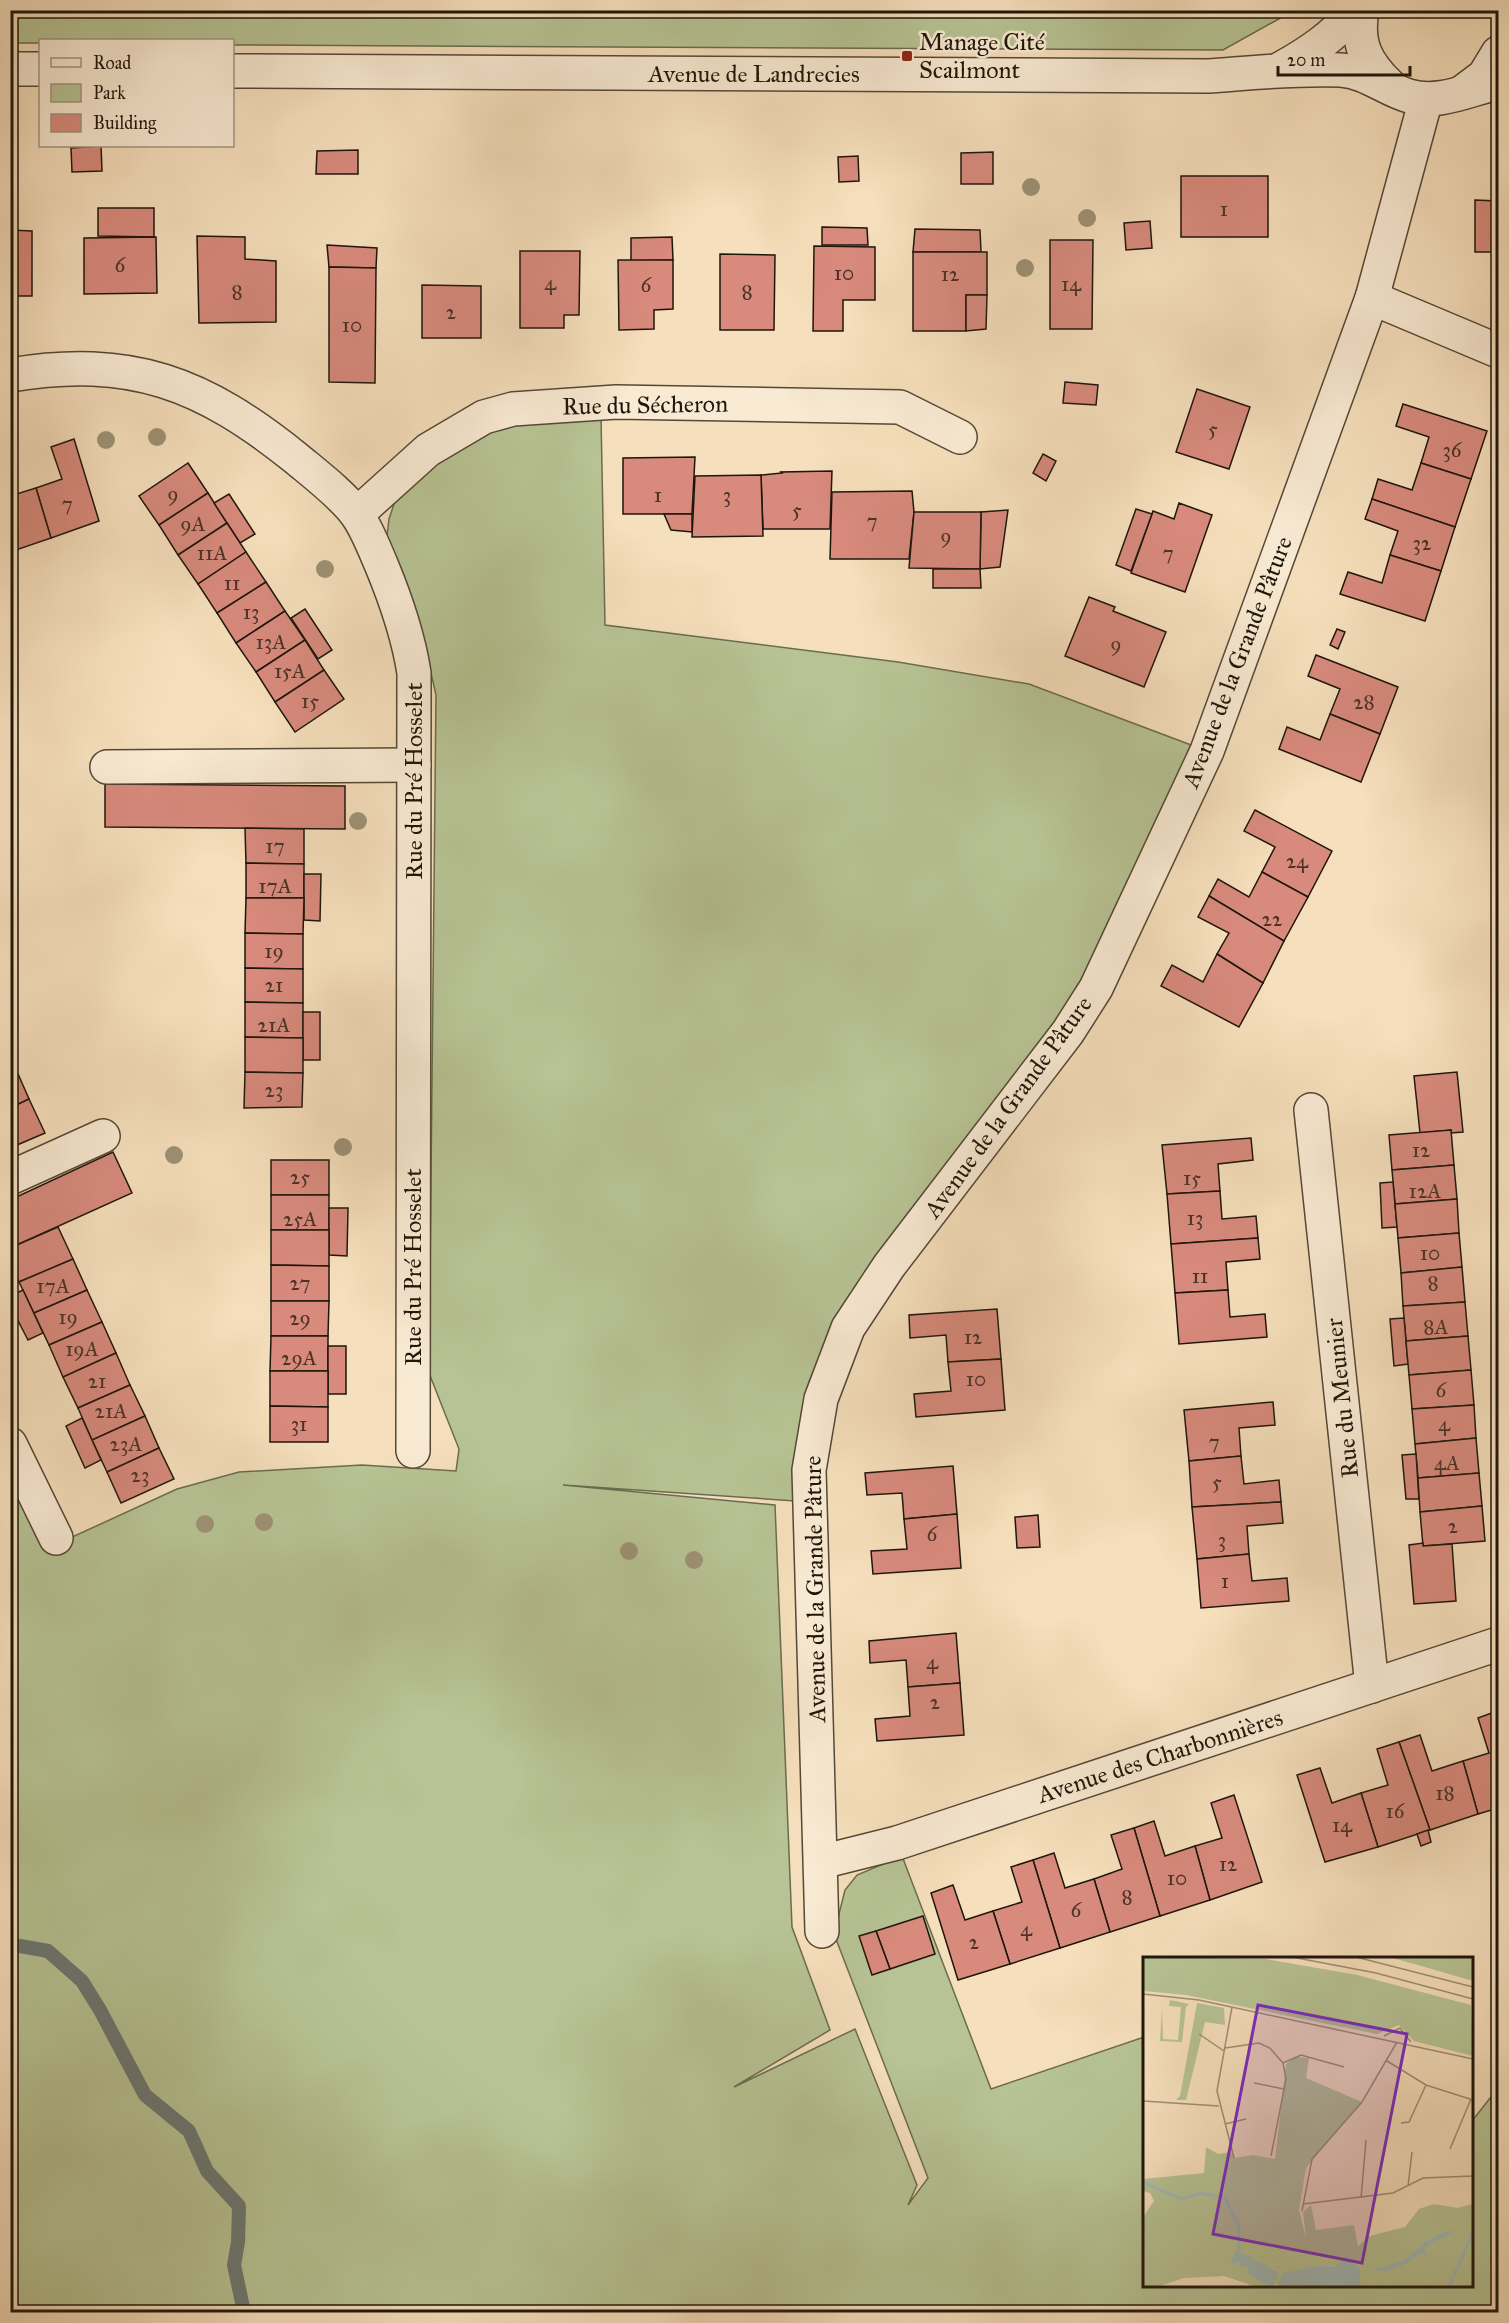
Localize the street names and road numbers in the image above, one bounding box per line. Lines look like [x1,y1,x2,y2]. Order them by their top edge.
street label: Avenue de Landrecies [647,59,860,89]
street label: Rue du Sécheron [562,389,728,421]
street label: Avenue de la Grande Pâture [1175,532,1299,793]
street label: Rue du Pré Hosselet [399,682,429,880]
street label: Avenue de la Grande Pâture [917,990,1099,1225]
street label: Rue du Pré Hosselet [398,1168,428,1366]
street label: Rue du Meunier [1319,1317,1365,1479]
street label: Avenue de la Grande Pâture [798,1455,832,1724]
street label: Avenue des Charbonnières [1033,1702,1286,1810]

